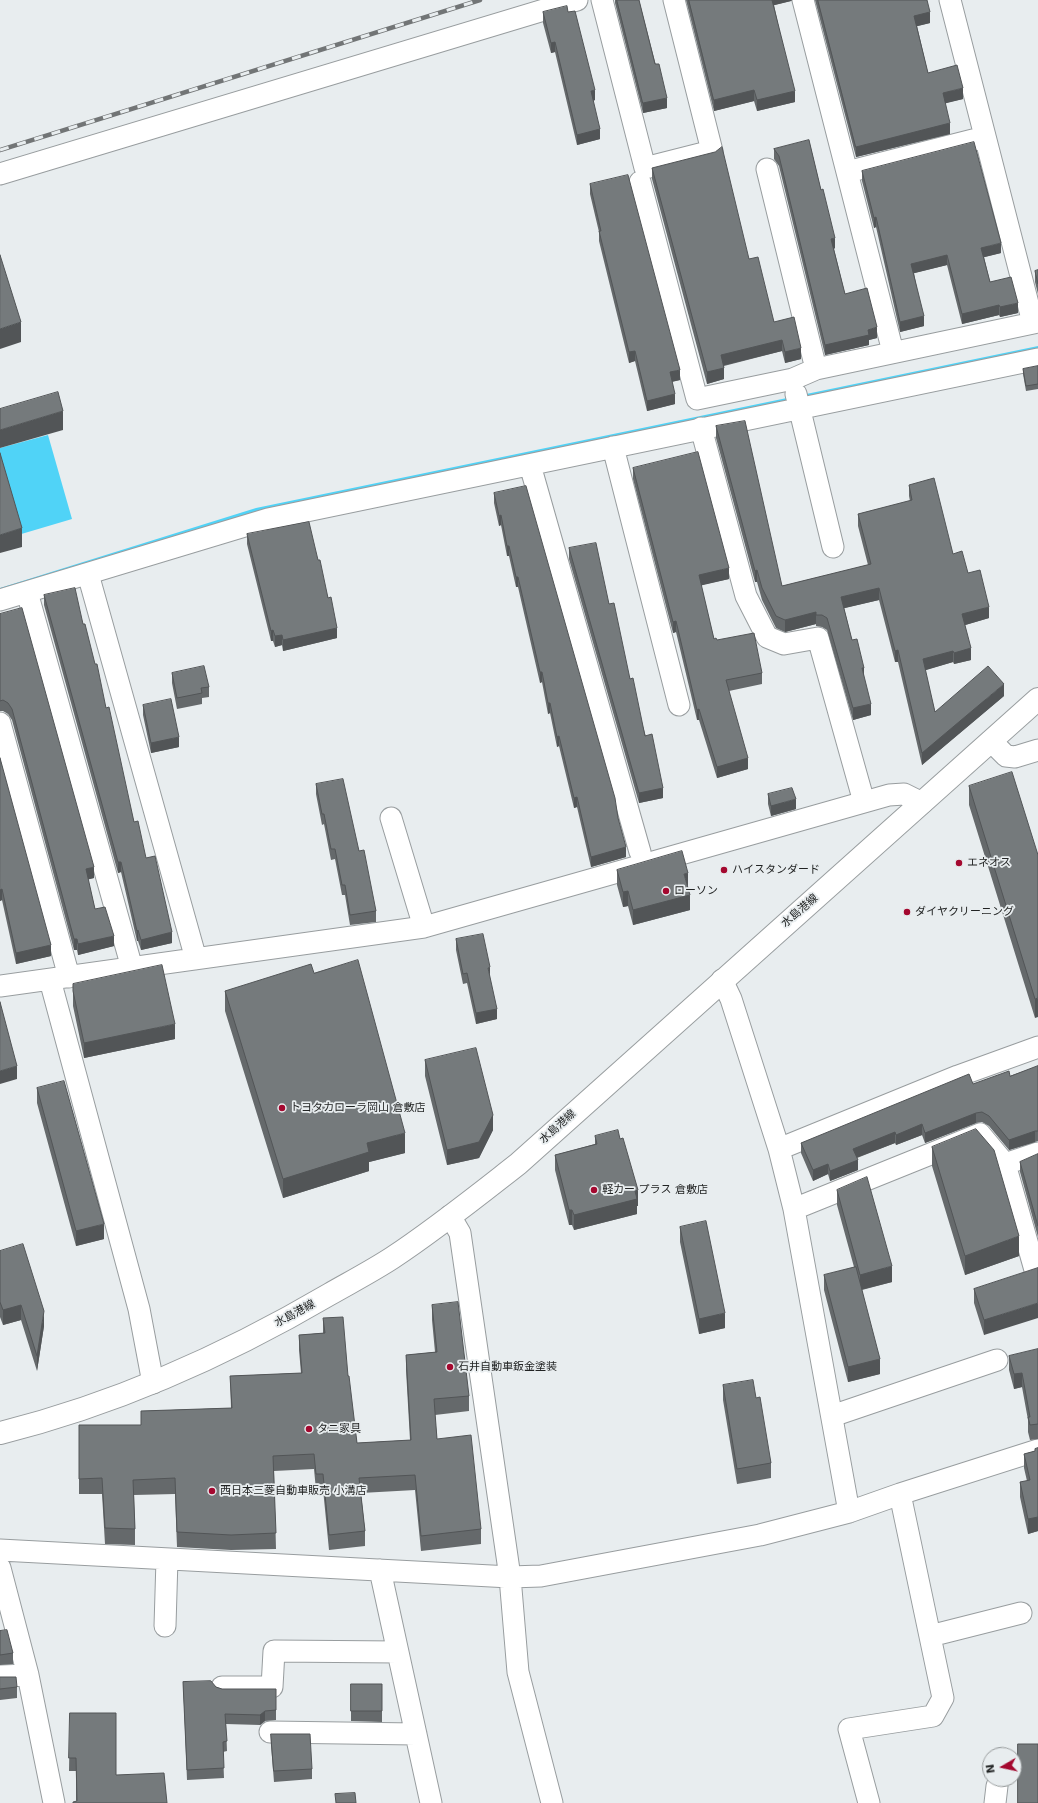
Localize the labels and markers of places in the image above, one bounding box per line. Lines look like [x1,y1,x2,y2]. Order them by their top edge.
place label: エネオス [967,856,1011,870]
marker: エネオス [954,858,964,868]
place label: ハイスタンダード [732,863,820,877]
marker: ハイスタンダード [719,865,729,875]
place label: ローソン [674,884,718,898]
marker: ローソン [661,886,671,896]
place label: ダイヤクリーニング [915,905,1014,919]
marker: ダイヤクリーニング [902,907,912,917]
place label: トヨタカローラ岡山 倉敷店 [290,1101,425,1115]
marker: トヨタカローラ岡山 倉敷店 [277,1103,287,1113]
place label: 軽カー プラス 倉敷店 [602,1183,708,1197]
marker: 軽カー プラス 倉敷店 [589,1185,599,1195]
place label: 石井自動車鈑金塗装 [458,1360,557,1374]
marker: 石井自動車鈑金塗装 [445,1362,455,1372]
place label: タニ家具 [317,1422,361,1436]
marker: タニ家具 [304,1424,314,1434]
place label: 西日本三菱自動車販売 小溝店 [220,1484,366,1498]
marker: 西日本三菱自動車販売 小溝店 [207,1486,217,1496]

